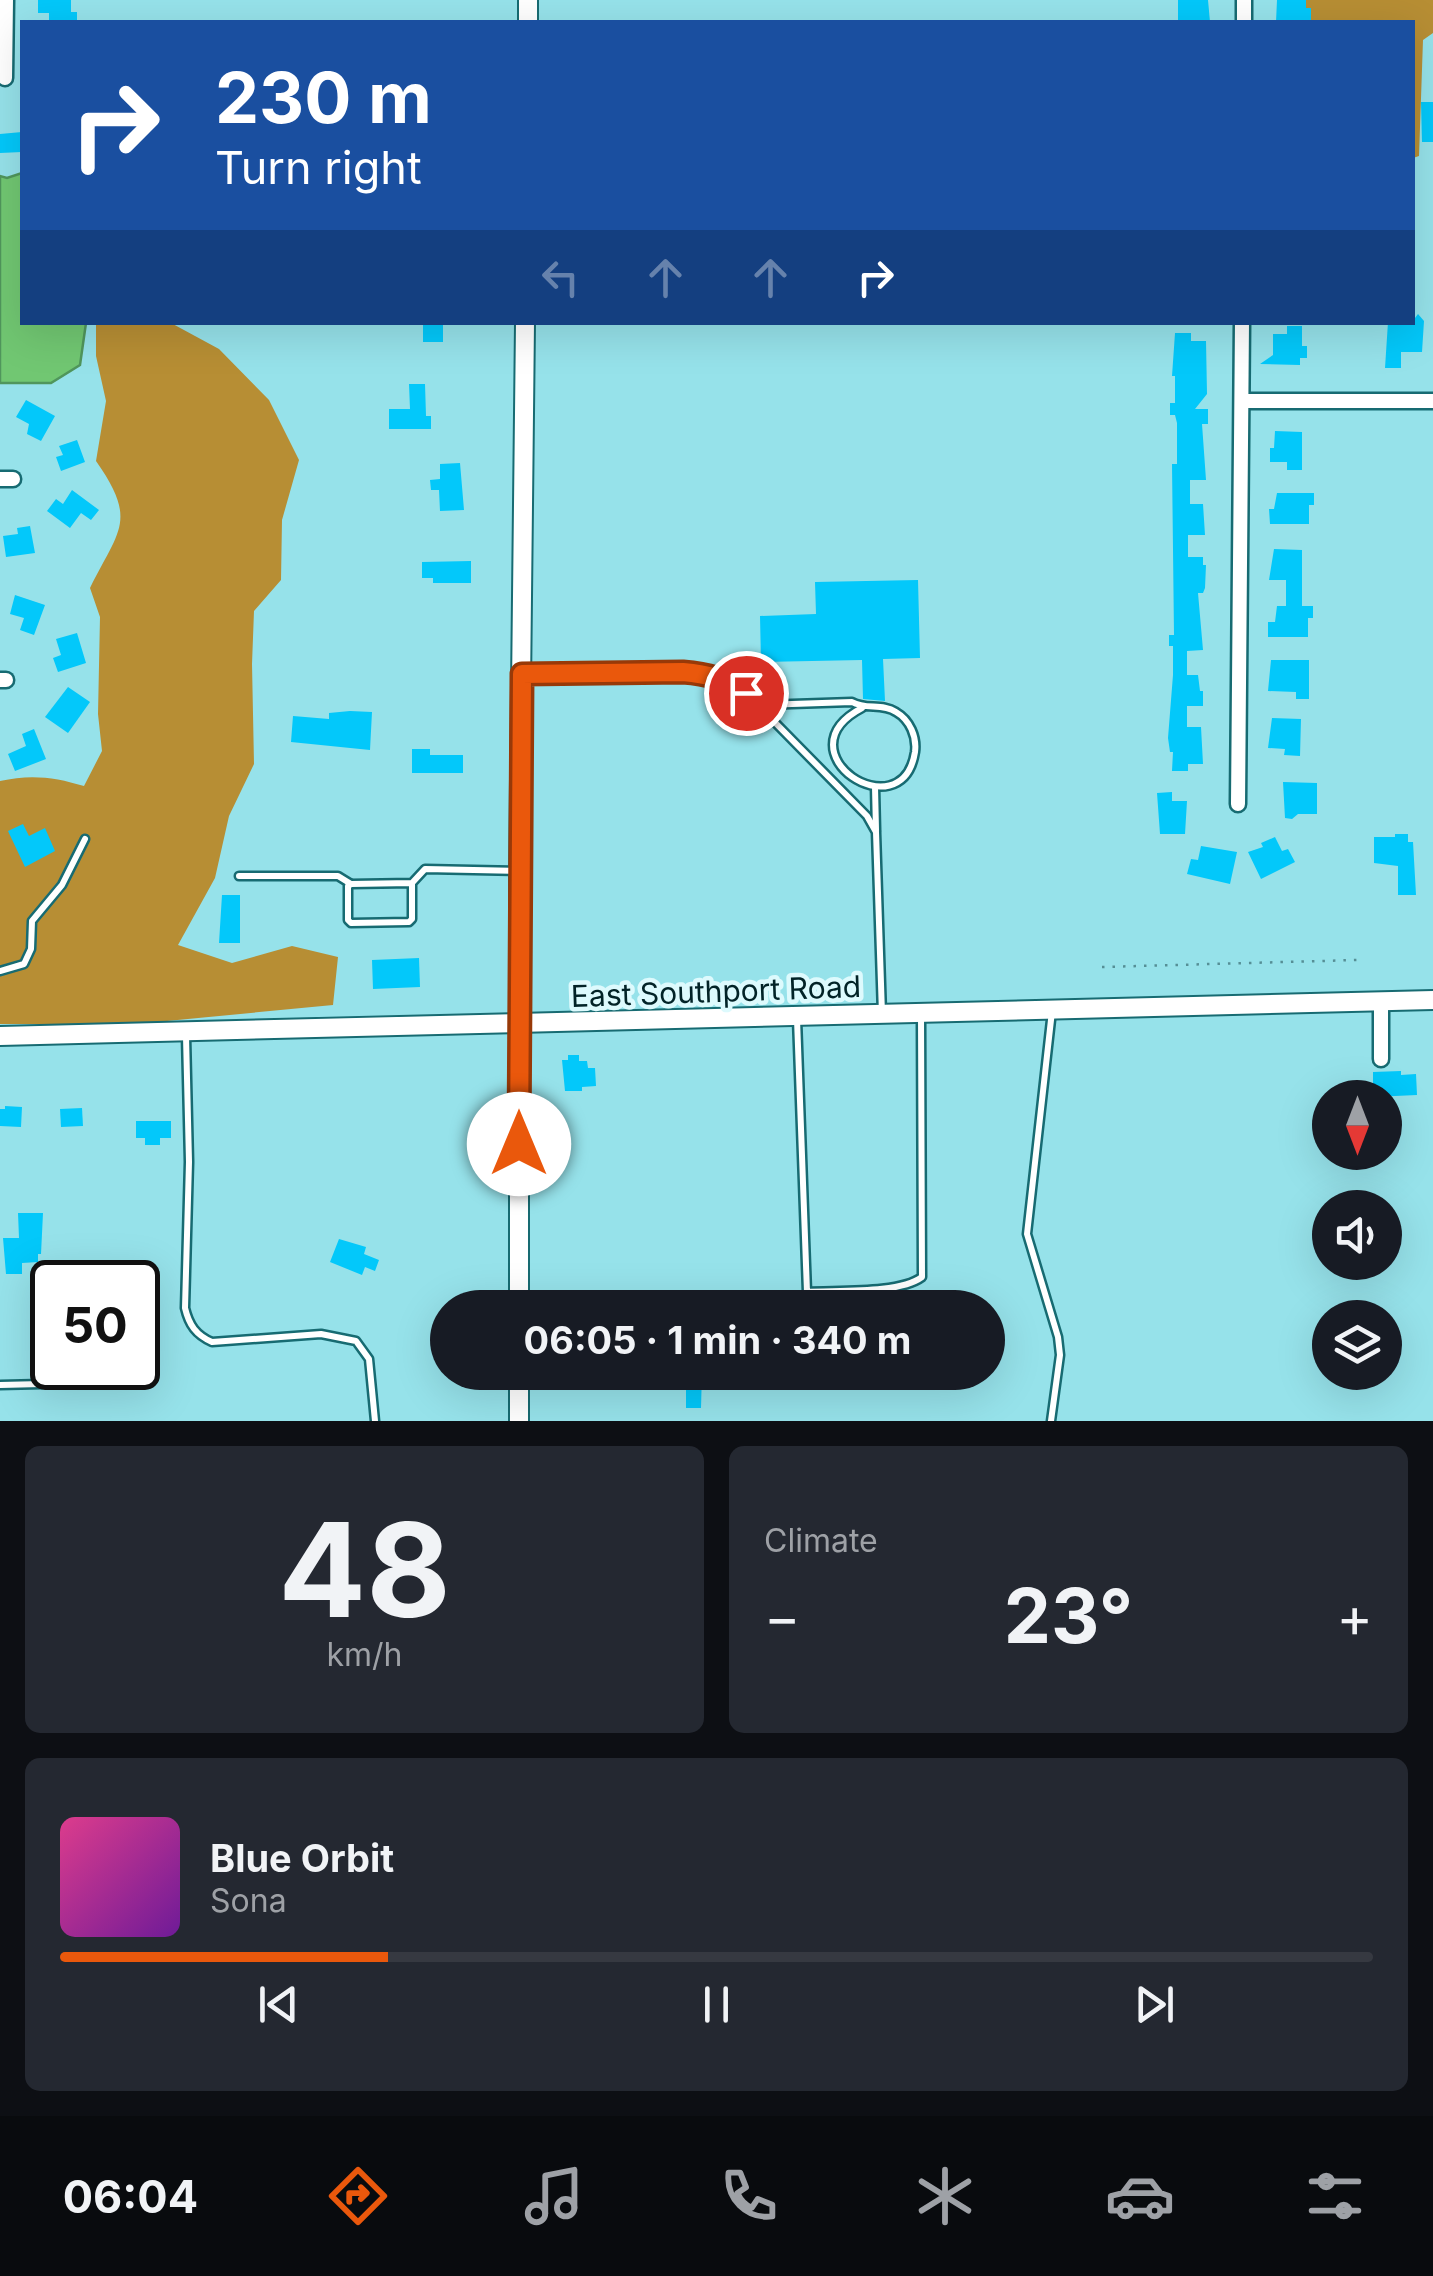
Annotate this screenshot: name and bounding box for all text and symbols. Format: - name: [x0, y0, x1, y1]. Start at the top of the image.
- text: 230 m: [215, 55, 432, 140]
- icon: right: [50, 60, 180, 190]
- text: Turn right: [215, 140, 422, 195]
- icon: left: [533, 250, 588, 305]
- icon: ahead: [638, 250, 693, 305]
- icon: ahead: [743, 250, 798, 305]
- icon: right: [848, 250, 903, 305]
- pin: [704, 651, 789, 736]
- icon: arrive: [719, 666, 774, 721]
- street label: East Southport Road: [570, 968, 862, 1014]
- north arrow: [1312, 1080, 1402, 1170]
- map controls: [1312, 1080, 1402, 1390]
- position arrow: [467, 1092, 571, 1196]
- button: sound: [1312, 1190, 1402, 1280]
- speed limit sign: 50: [30, 1260, 160, 1390]
- button: layers: [1312, 1300, 1402, 1390]
- text: 06:05 · 1 min · 340 m: [524, 1317, 911, 1363]
- text: 48: [278, 1491, 451, 1648]
- text: Climate: [764, 1521, 878, 1560]
- text: 23°: [1004, 1570, 1133, 1661]
- text: −: [764, 1584, 800, 1650]
- text: +: [1337, 1584, 1373, 1650]
- text: km/h: [326, 1635, 403, 1674]
- text: Blue Orbit: [210, 1835, 394, 1881]
- text: Sona: [210, 1881, 287, 1920]
- icon: previous: [251, 1977, 306, 2032]
- icon: pause: [689, 1977, 744, 2032]
- icon: next: [1127, 1977, 1182, 2032]
- icon: directions: [323, 2161, 393, 2231]
- icon: music: [519, 2161, 589, 2231]
- icon: phone: [714, 2161, 784, 2231]
- icon: climate: [910, 2161, 980, 2231]
- icon: car: [1105, 2161, 1175, 2231]
- icon: filters: [1300, 2161, 1370, 2231]
- text: 06:04: [63, 2169, 198, 2224]

